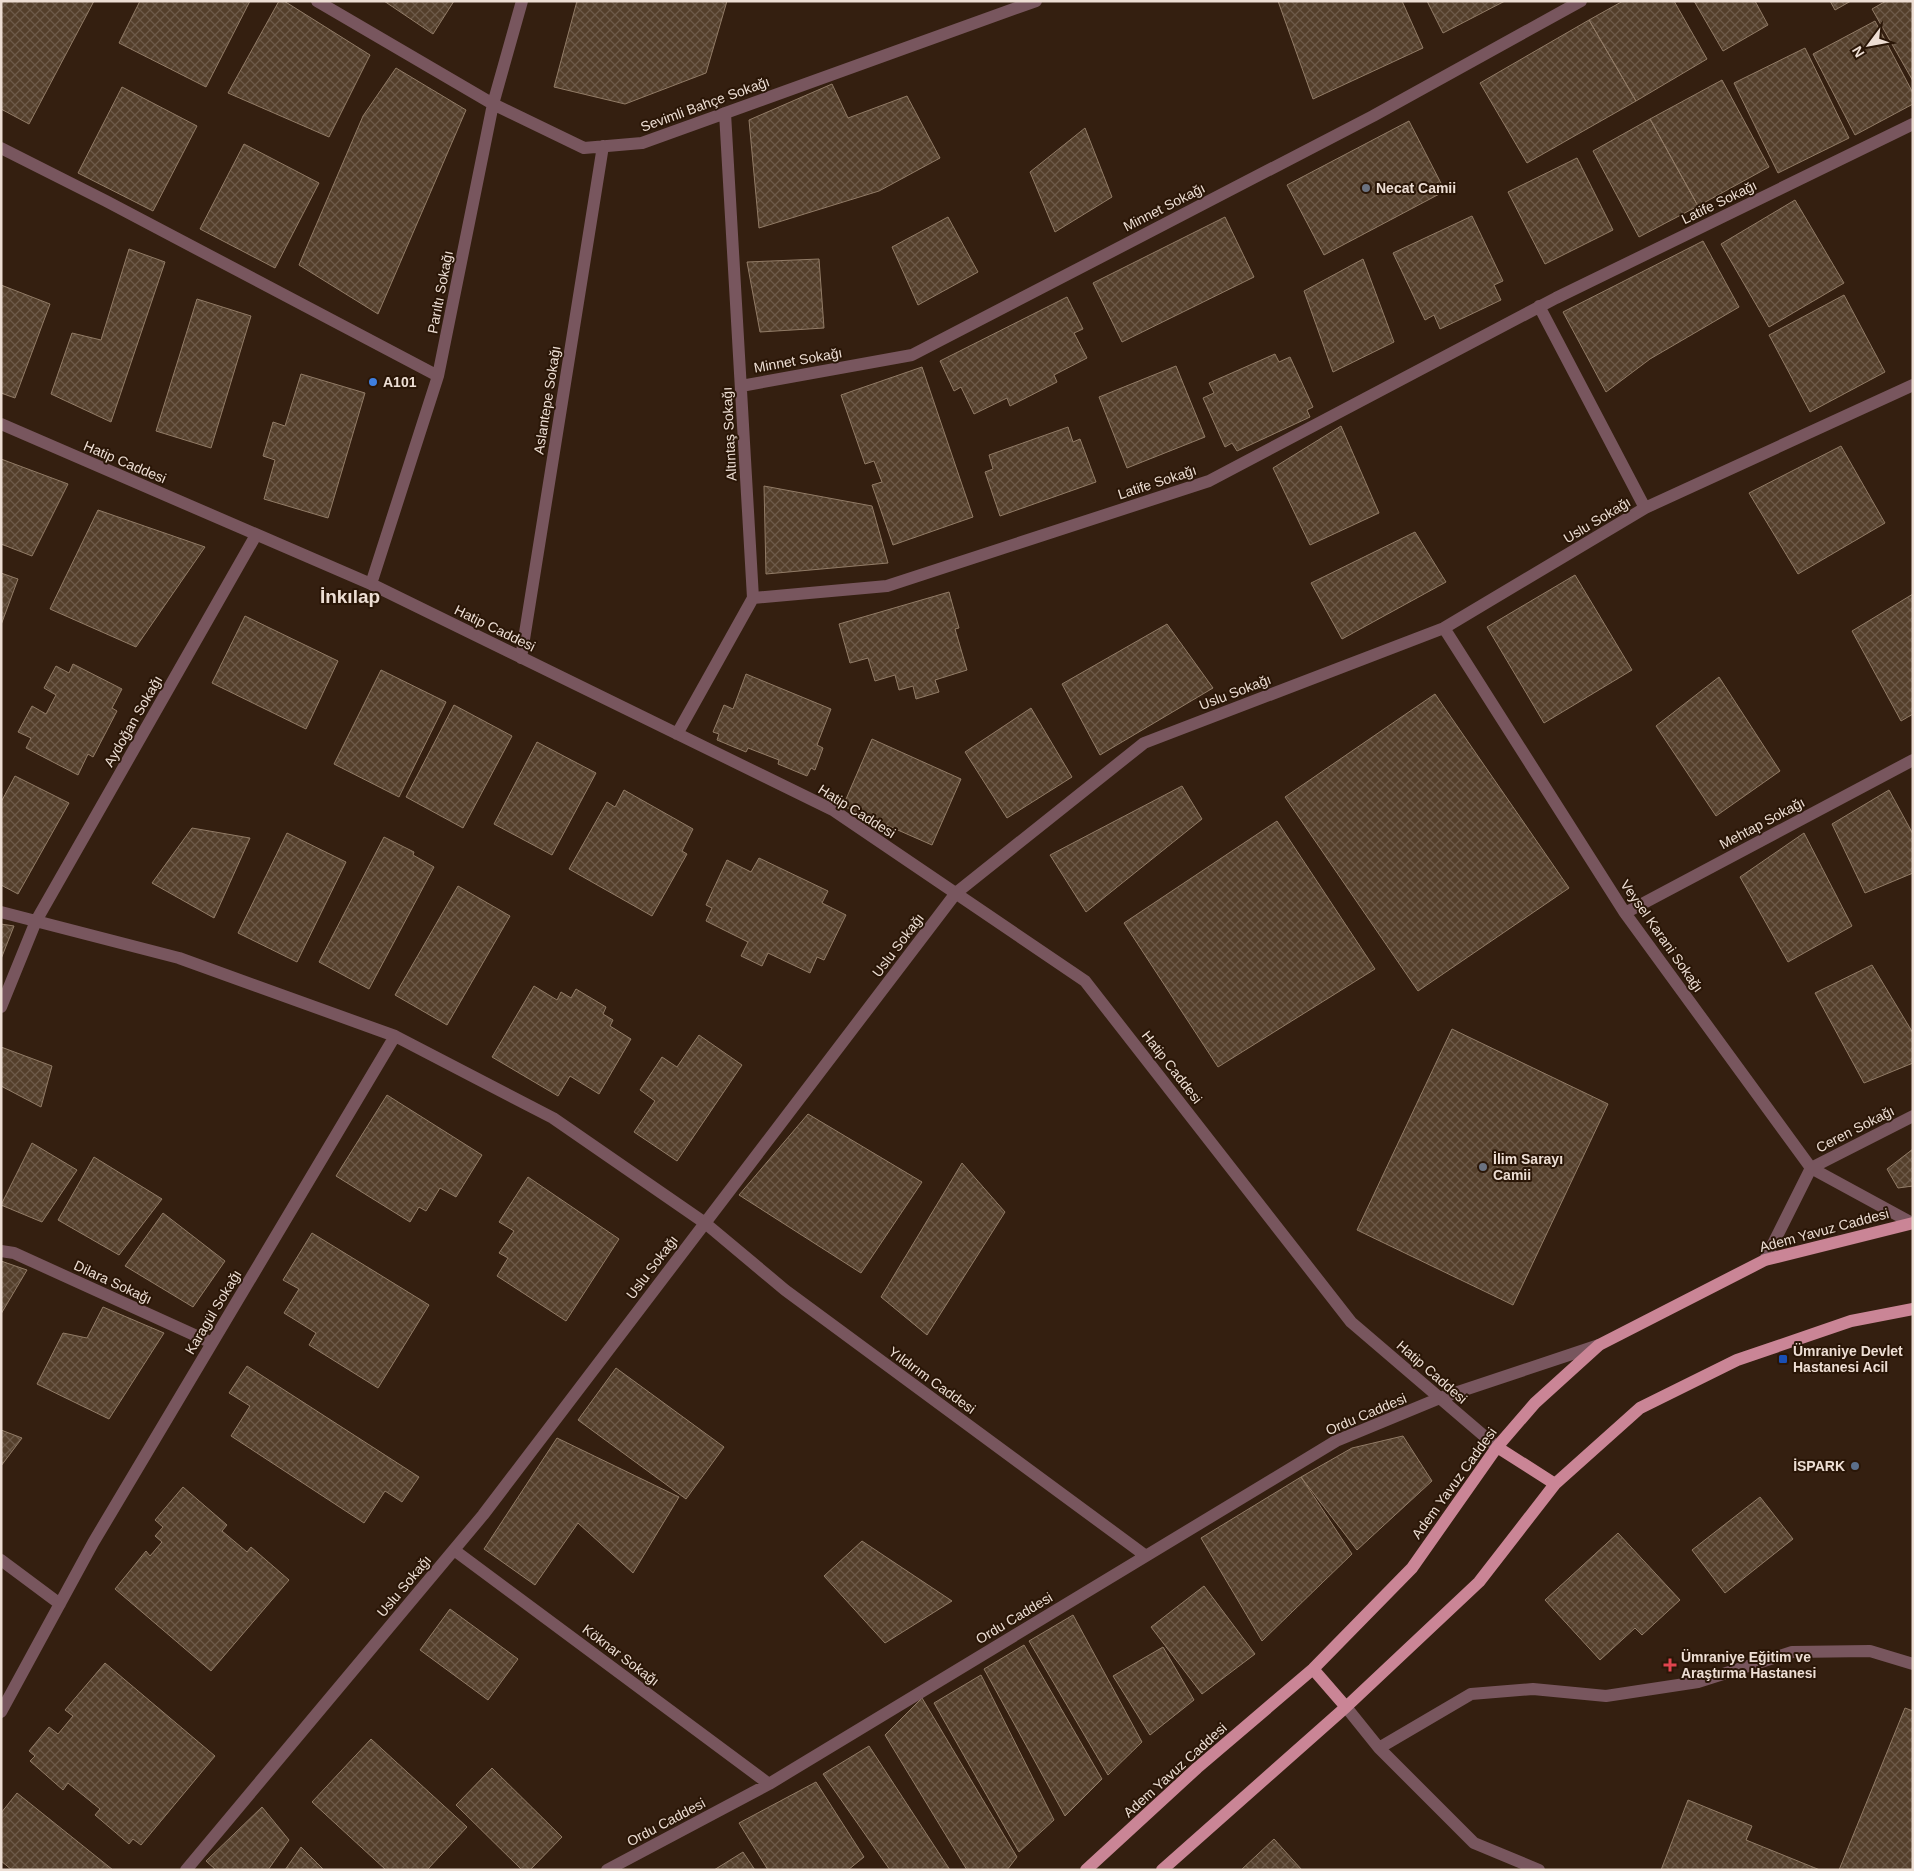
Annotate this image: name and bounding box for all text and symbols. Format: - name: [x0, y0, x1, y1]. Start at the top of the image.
- north arrow: [1844, 20, 1894, 70]
- text: N: [1849, 43, 1867, 60]
- street label: Sevimli Bahçe Sokağı: [638, 73, 772, 135]
- street label: Latife Sokağı: [1679, 177, 1759, 227]
- street label: Minnet Sokağı: [1120, 180, 1208, 234]
- place label: Necat Camii: [1376, 180, 1456, 196]
- marker: Necat Camii: [1360, 182, 1372, 194]
- street label: Parıltı Sokağı: [424, 249, 456, 335]
- street label: Minnet Sokağı: [753, 344, 843, 376]
- street label: Aslantepe Sokağı: [531, 345, 563, 455]
- place label: A101: [383, 374, 417, 390]
- marker: A101: [367, 376, 379, 388]
- street label: Altıntaş Sokağı: [719, 387, 739, 481]
- street label: Hatip Caddesi: [81, 437, 169, 487]
- street label: Latife Sokağı: [1116, 462, 1198, 502]
- street label: Uslu Sokağı: [1561, 494, 1633, 546]
- district label: İnkılap: [320, 586, 380, 607]
- street label: Hatip Caddesi: [452, 602, 538, 654]
- street label: Uslu Sokağı: [1197, 671, 1273, 713]
- street label: Aydoğan Sokağı: [100, 673, 166, 769]
- street label: Hatip Caddesi: [815, 781, 899, 841]
- street label: Mehtap Sokağı: [1717, 794, 1807, 852]
- street label: Veysel Karani Sokağı: [1617, 877, 1707, 995]
- street label: Uslu Sokağı: [869, 910, 927, 980]
- street label: Hatip Caddesi: [1139, 1027, 1205, 1107]
- street label: Ceren Sokağı: [1813, 1102, 1897, 1156]
- place label: İlim Sarayı Camii: [1493, 1151, 1563, 1183]
- marker: İlim Sarayı Camii: [1477, 1161, 1489, 1173]
- street label: Adem Yavuz Caddesi: [1758, 1205, 1890, 1255]
- street label: Uslu Sokağı: [623, 1232, 681, 1302]
- street label: Dilara Sokağı: [72, 1257, 154, 1307]
- street label: Karagül Sokağı: [181, 1267, 245, 1357]
- street label: Hatip Caddesi: [1394, 1337, 1470, 1407]
- street label: Yıldırım Caddesi: [885, 1343, 979, 1417]
- place label: Ümraniye Devlet Hastanesi Acil: [1793, 1343, 1903, 1375]
- marker: Ümraniye Devlet Hastanesi Acil: [1777, 1353, 1789, 1365]
- street label: Ordu Caddesi: [1323, 1390, 1409, 1438]
- street label: Adem Yavuz Caddesi: [1408, 1424, 1500, 1542]
- place label: İSPARK: [1793, 1458, 1845, 1474]
- marker: İSPARK: [1849, 1460, 1861, 1472]
- street label: Uslu Sokağı: [374, 1552, 434, 1620]
- street label: Ordu Caddesi: [973, 1589, 1055, 1647]
- street label: Köknar Sokağı: [580, 1621, 662, 1689]
- place label: Ümraniye Eğitim ve Araştırma Hastanesi: [1681, 1649, 1816, 1681]
- marker: Ümraniye Eğitim ve Araştırma Hastanesi: [1663, 1658, 1677, 1672]
- street label: Adem Yavuz Caddesi: [1120, 1719, 1230, 1821]
- street label: Ordu Caddesi: [624, 1795, 708, 1849]

